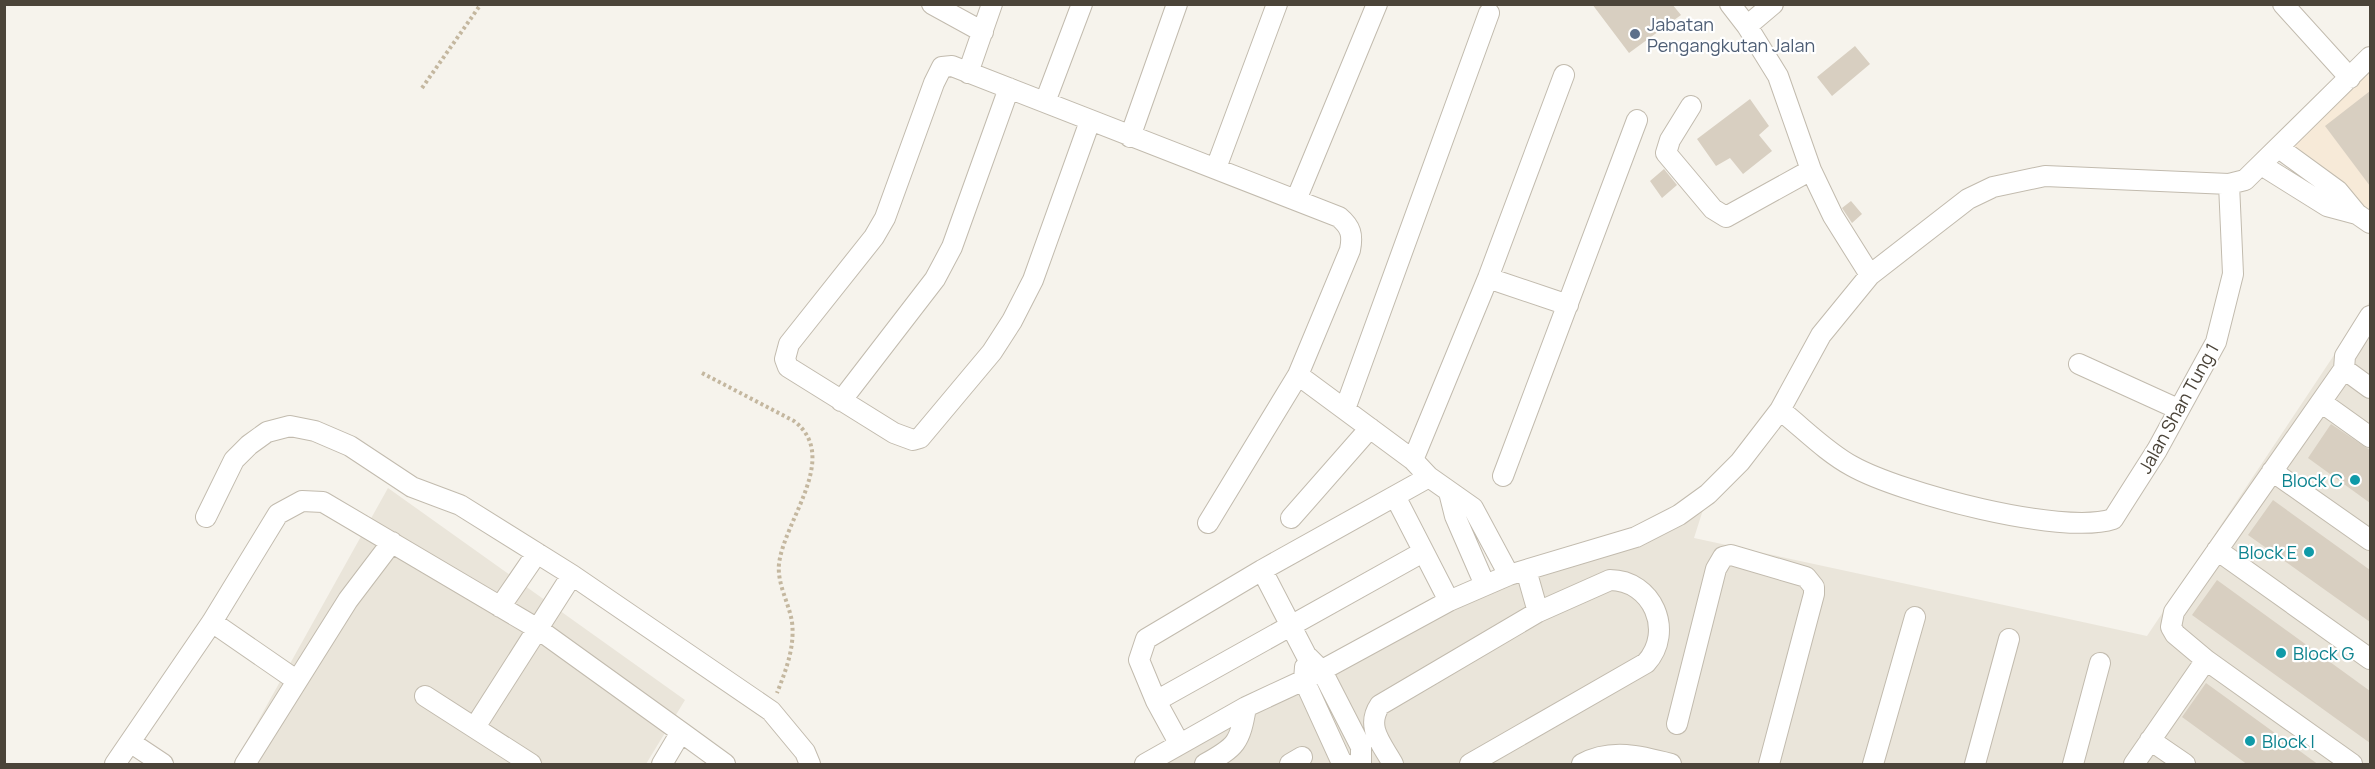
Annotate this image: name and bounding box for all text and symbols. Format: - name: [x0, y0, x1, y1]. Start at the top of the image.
- place label: Jabatan Pengangkutan Jalan: [1647, 12, 1815, 57]
- marker: Jabatan Pengangkutan Jalan: [1628, 27, 1642, 41]
- street label: Jalan Shan Tung 1: [2132, 339, 2224, 477]
- place label: Block C: [2282, 468, 2343, 492]
- marker: Block C: [2348, 473, 2362, 487]
- place label: Block E: [2238, 540, 2297, 564]
- marker: Block E: [2302, 545, 2316, 559]
- place label: Block G: [2293, 641, 2354, 665]
- marker: Block G: [2274, 646, 2288, 660]
- place label: Block I: [2262, 729, 2315, 753]
- marker: Block I: [2243, 734, 2257, 748]

